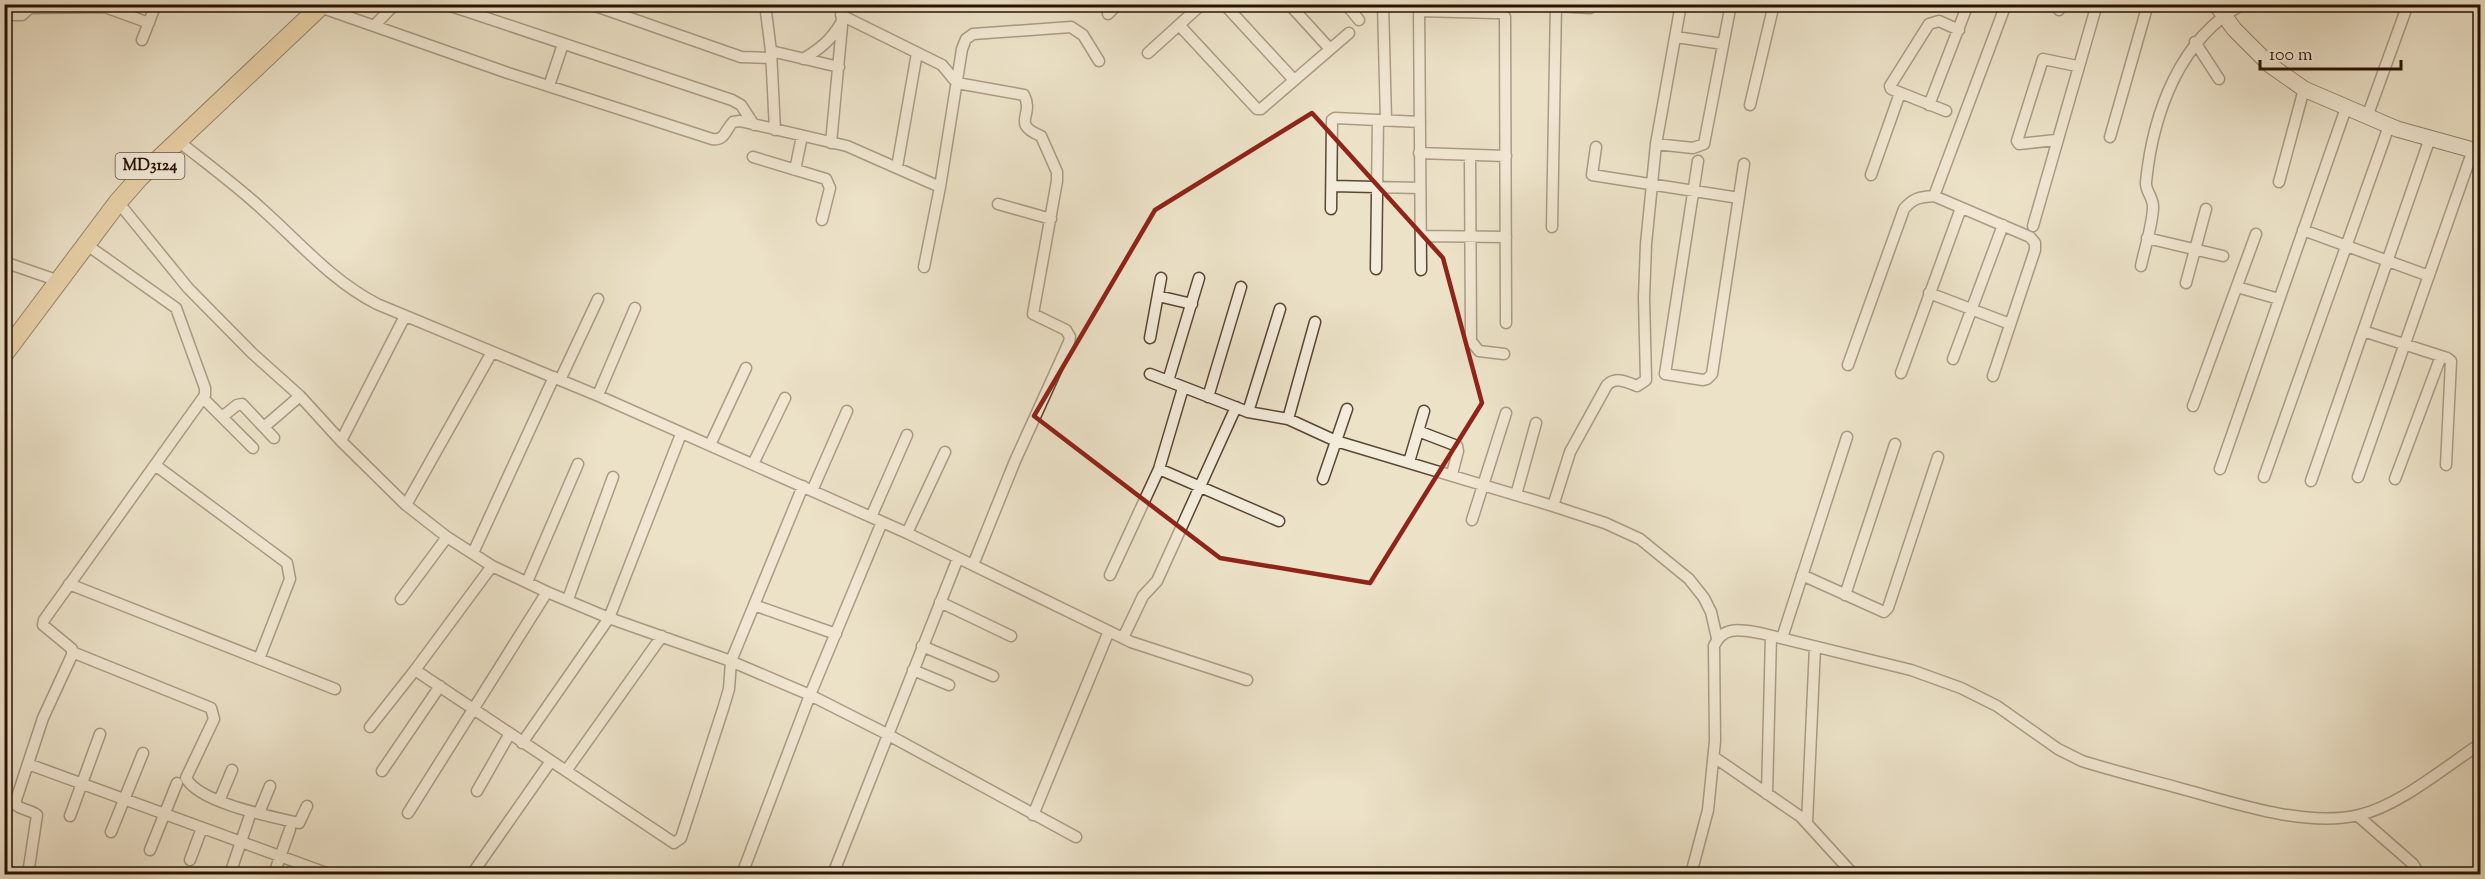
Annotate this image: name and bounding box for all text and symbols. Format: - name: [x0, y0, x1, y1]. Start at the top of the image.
- scale bar: [2260, 33, 2401, 71]
- text: 100 m: [2269, 43, 2313, 69]
- road number: MD3124: [116, 153, 184, 179]

